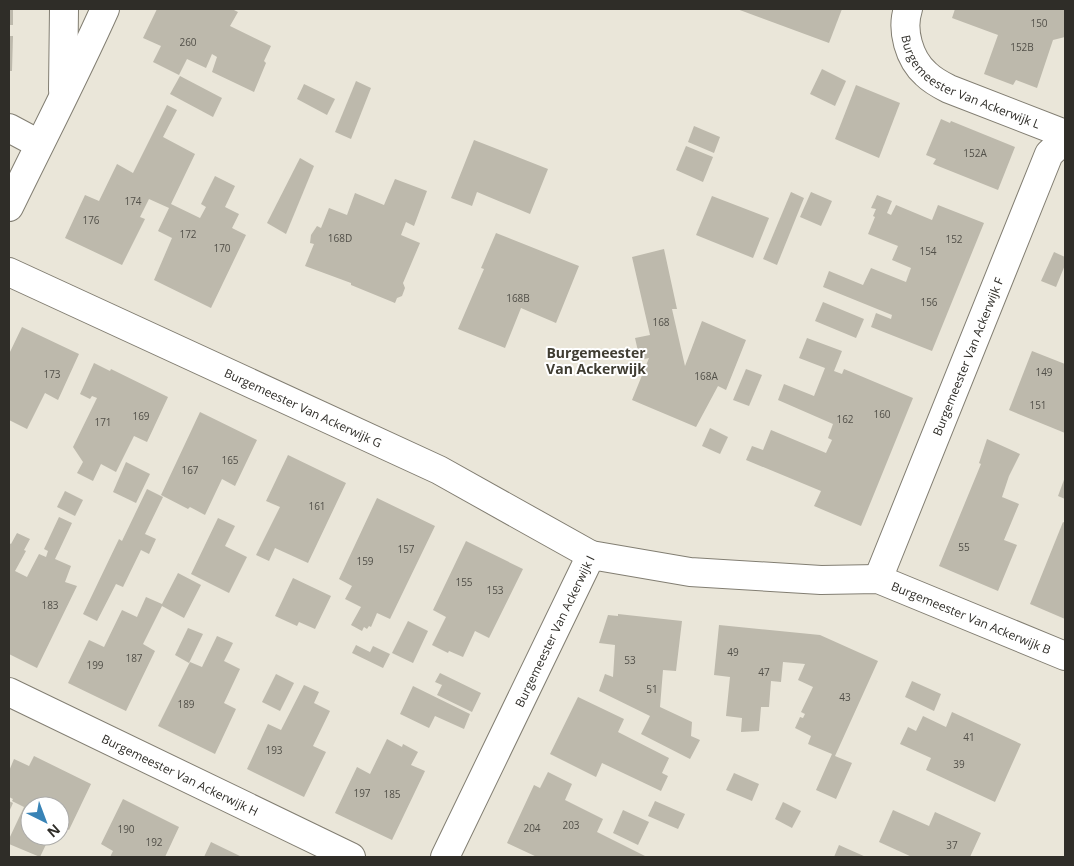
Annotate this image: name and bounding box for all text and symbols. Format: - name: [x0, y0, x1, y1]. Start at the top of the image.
- house number: 150: [1030, 16, 1048, 30]
- street label: Burgemeester Van Ackerwijk L: [898, 33, 1043, 132]
- house number: 260: [179, 35, 197, 49]
- house number: 152B: [1010, 40, 1034, 54]
- house number: 152A: [963, 146, 987, 160]
- house number: 174: [124, 194, 142, 208]
- house number: 176: [82, 213, 100, 227]
- house number: 172: [179, 227, 197, 241]
- house number: 168D: [328, 231, 352, 245]
- house number: 152: [945, 232, 963, 246]
- house number: 170: [213, 241, 231, 255]
- house number: 154: [919, 244, 937, 258]
- street label: Burgemeester Van Ackerwijk F: [928, 275, 1007, 438]
- house number: 168B: [506, 291, 530, 305]
- house number: 156: [920, 295, 938, 309]
- house number: 168: [652, 315, 670, 329]
- district label: Burgemeester Van Ackerwijk: [546, 343, 646, 378]
- street label: Burgemeester Van Ackerwijk G: [222, 364, 385, 451]
- house number: 149: [1035, 365, 1053, 379]
- house number: 173: [43, 367, 61, 381]
- house number: 168A: [694, 369, 718, 383]
- house number: 151: [1029, 398, 1047, 412]
- house number: 160: [873, 407, 891, 421]
- house number: 169: [132, 409, 150, 423]
- house number: 162: [836, 412, 854, 426]
- house number: 171: [94, 415, 112, 429]
- house number: 165: [221, 453, 239, 467]
- house number: 167: [181, 463, 199, 477]
- house number: 161: [308, 499, 326, 513]
- house number: 55: [958, 540, 970, 554]
- house number: 157: [397, 542, 415, 556]
- street label: Burgemeester Van Ackerwijk I: [510, 552, 598, 710]
- house number: 159: [356, 554, 374, 568]
- house number: 155: [455, 575, 473, 589]
- street label: Burgemeester Van Ackerwijk B: [889, 577, 1054, 658]
- house number: 153: [486, 583, 504, 597]
- house number: 183: [41, 598, 59, 612]
- house number: 49: [727, 645, 739, 659]
- house number: 187: [125, 651, 143, 665]
- house number: 53: [624, 653, 636, 667]
- house number: 199: [86, 658, 104, 672]
- house number: 47: [758, 665, 770, 679]
- house number: 51: [646, 682, 658, 696]
- house number: 43: [839, 690, 851, 704]
- house number: 189: [177, 697, 195, 711]
- street label: Burgemeester Van Ackerwijk H: [99, 730, 261, 820]
- house number: 41: [963, 730, 975, 744]
- house number: 193: [265, 743, 283, 757]
- house number: 39: [953, 757, 965, 771]
- house number: 197: [353, 786, 371, 800]
- house number: 185: [383, 787, 401, 801]
- north arrow: [20, 796, 70, 846]
- house number: 203: [562, 818, 580, 832]
- text: N: [43, 820, 65, 842]
- house number: 204: [523, 821, 541, 835]
- house number: 190: [117, 822, 135, 836]
- house number: 192: [145, 835, 163, 849]
- house number: 37: [946, 838, 958, 852]

